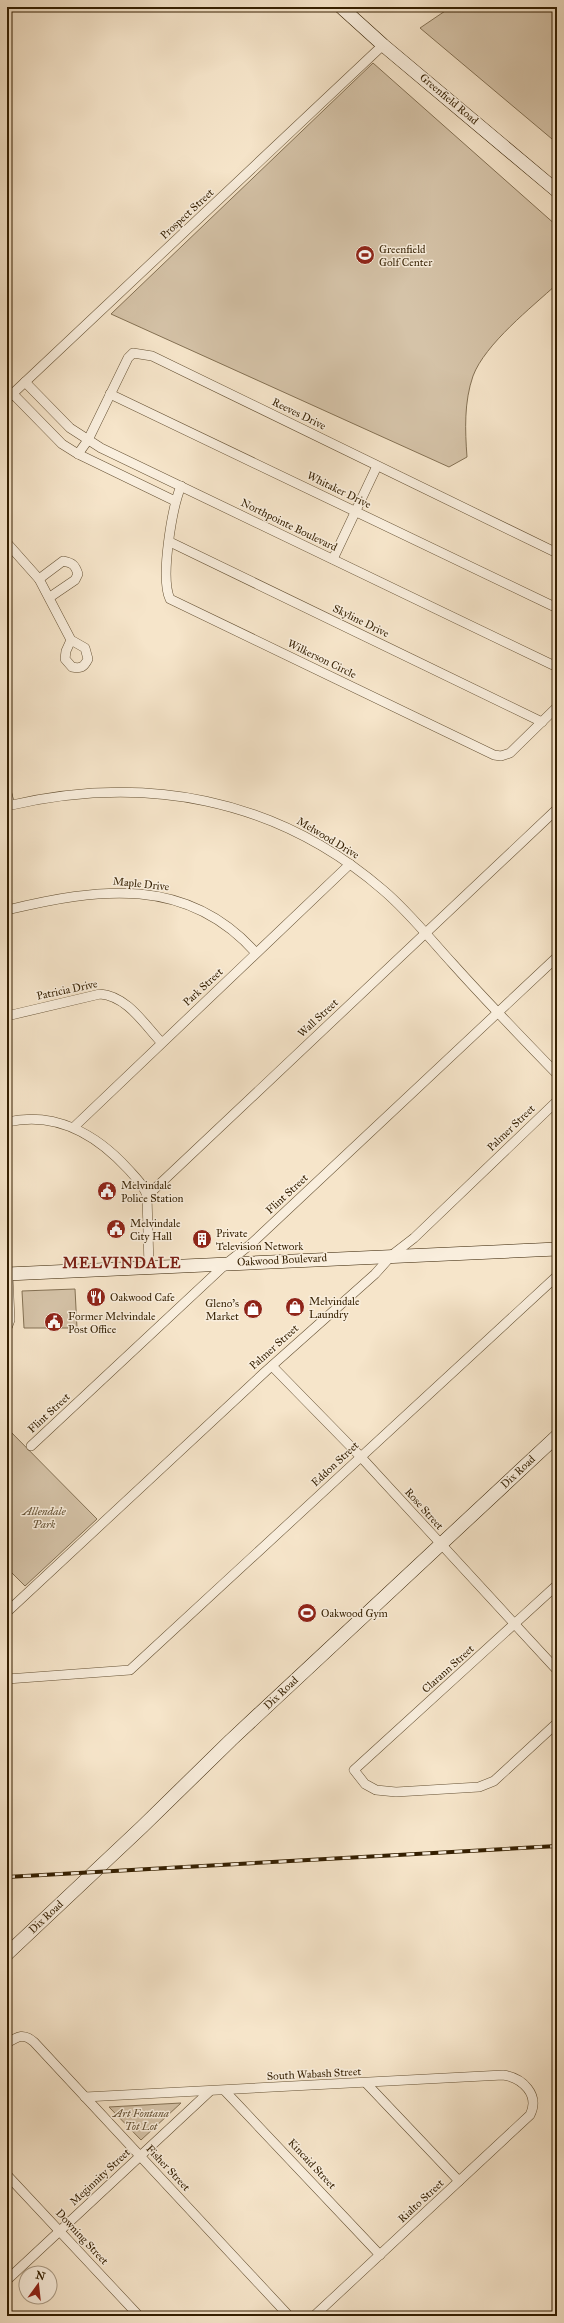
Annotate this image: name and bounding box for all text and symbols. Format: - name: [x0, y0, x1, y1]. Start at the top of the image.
- street label: Greenfield Road: [417, 71, 481, 128]
- street label: Prospect Street: [158, 186, 216, 242]
- place label: Greenfield Golf Center: [379, 243, 433, 269]
- sports icon: Greenfield Golf Center: [354, 244, 376, 266]
- street label: Reeves Drive: [270, 395, 328, 433]
- street label: Whitaker Drive: [305, 469, 374, 511]
- street label: Northpointe Boulevard: [239, 496, 340, 554]
- street label: Skyline Drive: [331, 602, 392, 640]
- street label: Wilkerson Circle: [285, 637, 359, 681]
- street label: Melwood Drive: [294, 814, 362, 862]
- street label: Maple Drive: [112, 875, 170, 893]
- street label: Park Street: [180, 965, 226, 1009]
- street label: Patricia Drive: [35, 977, 99, 1003]
- street label: Wall Street: [295, 996, 341, 1040]
- street label: Palmer Street: [484, 1102, 538, 1154]
- street label: Flint Street: [263, 1171, 311, 1217]
- place label: Melvindale Police Station: [121, 1179, 184, 1205]
- public building icon: Melvindale Police Station: [96, 1180, 118, 1202]
- place label: Melvindale City Hall: [130, 1217, 181, 1243]
- public building icon: Melvindale City Hall: [105, 1218, 127, 1240]
- place label: Private Television Network: [216, 1227, 304, 1253]
- building icon: Private Television Network: [191, 1228, 213, 1250]
- street label: Oakwood Boulevard: [237, 1251, 328, 1269]
- district label: MELVINDALE: [63, 1254, 182, 1272]
- restaurant icon: Oakwood Cafe: [85, 1286, 107, 1308]
- place label: Oakwood Cafe: [110, 1291, 175, 1304]
- place label: Melvindale Laundry: [309, 1295, 360, 1321]
- shop icon: Melvindale Laundry: [284, 1296, 306, 1318]
- place label: Gleno's Market: [205, 1297, 239, 1323]
- shop icon: Gleno's Market: [242, 1298, 264, 1320]
- place label: Former Melvindale Post Office: [68, 1310, 156, 1336]
- public building icon: Former Melvindale Post Office: [43, 1311, 65, 1333]
- street label: Palmer Street: [247, 1322, 301, 1372]
- street label: Flint Street: [25, 1390, 73, 1436]
- street label: Eddon Street: [309, 1439, 362, 1489]
- street label: Dix Road: [498, 1452, 538, 1491]
- street label: Rose Street: [402, 1485, 446, 1533]
- park label: Allendale Park: [21, 1505, 66, 1531]
- sports icon: Oakwood Gym: [296, 1602, 318, 1624]
- place label: Oakwood Gym: [321, 1607, 389, 1620]
- street label: Clarann Street: [419, 1642, 477, 1696]
- street label: Dix Road: [261, 1673, 301, 1712]
- street label: Dix Road: [26, 1897, 66, 1936]
- street label: South Wabash Street: [266, 2065, 362, 2083]
- park label: Art Fontana Tot Lot: [112, 2107, 169, 2133]
- street label: Kincaid Street: [285, 2136, 339, 2192]
- street label: Fisher Street: [143, 2142, 193, 2194]
- street label: Meginnity Street: [67, 2146, 133, 2208]
- street label: Rialto Street: [396, 2177, 447, 2225]
- street label: Downing Street: [53, 2207, 111, 2268]
- north arrow: [18, 2265, 58, 2305]
- text: N: [34, 2268, 47, 2283]

